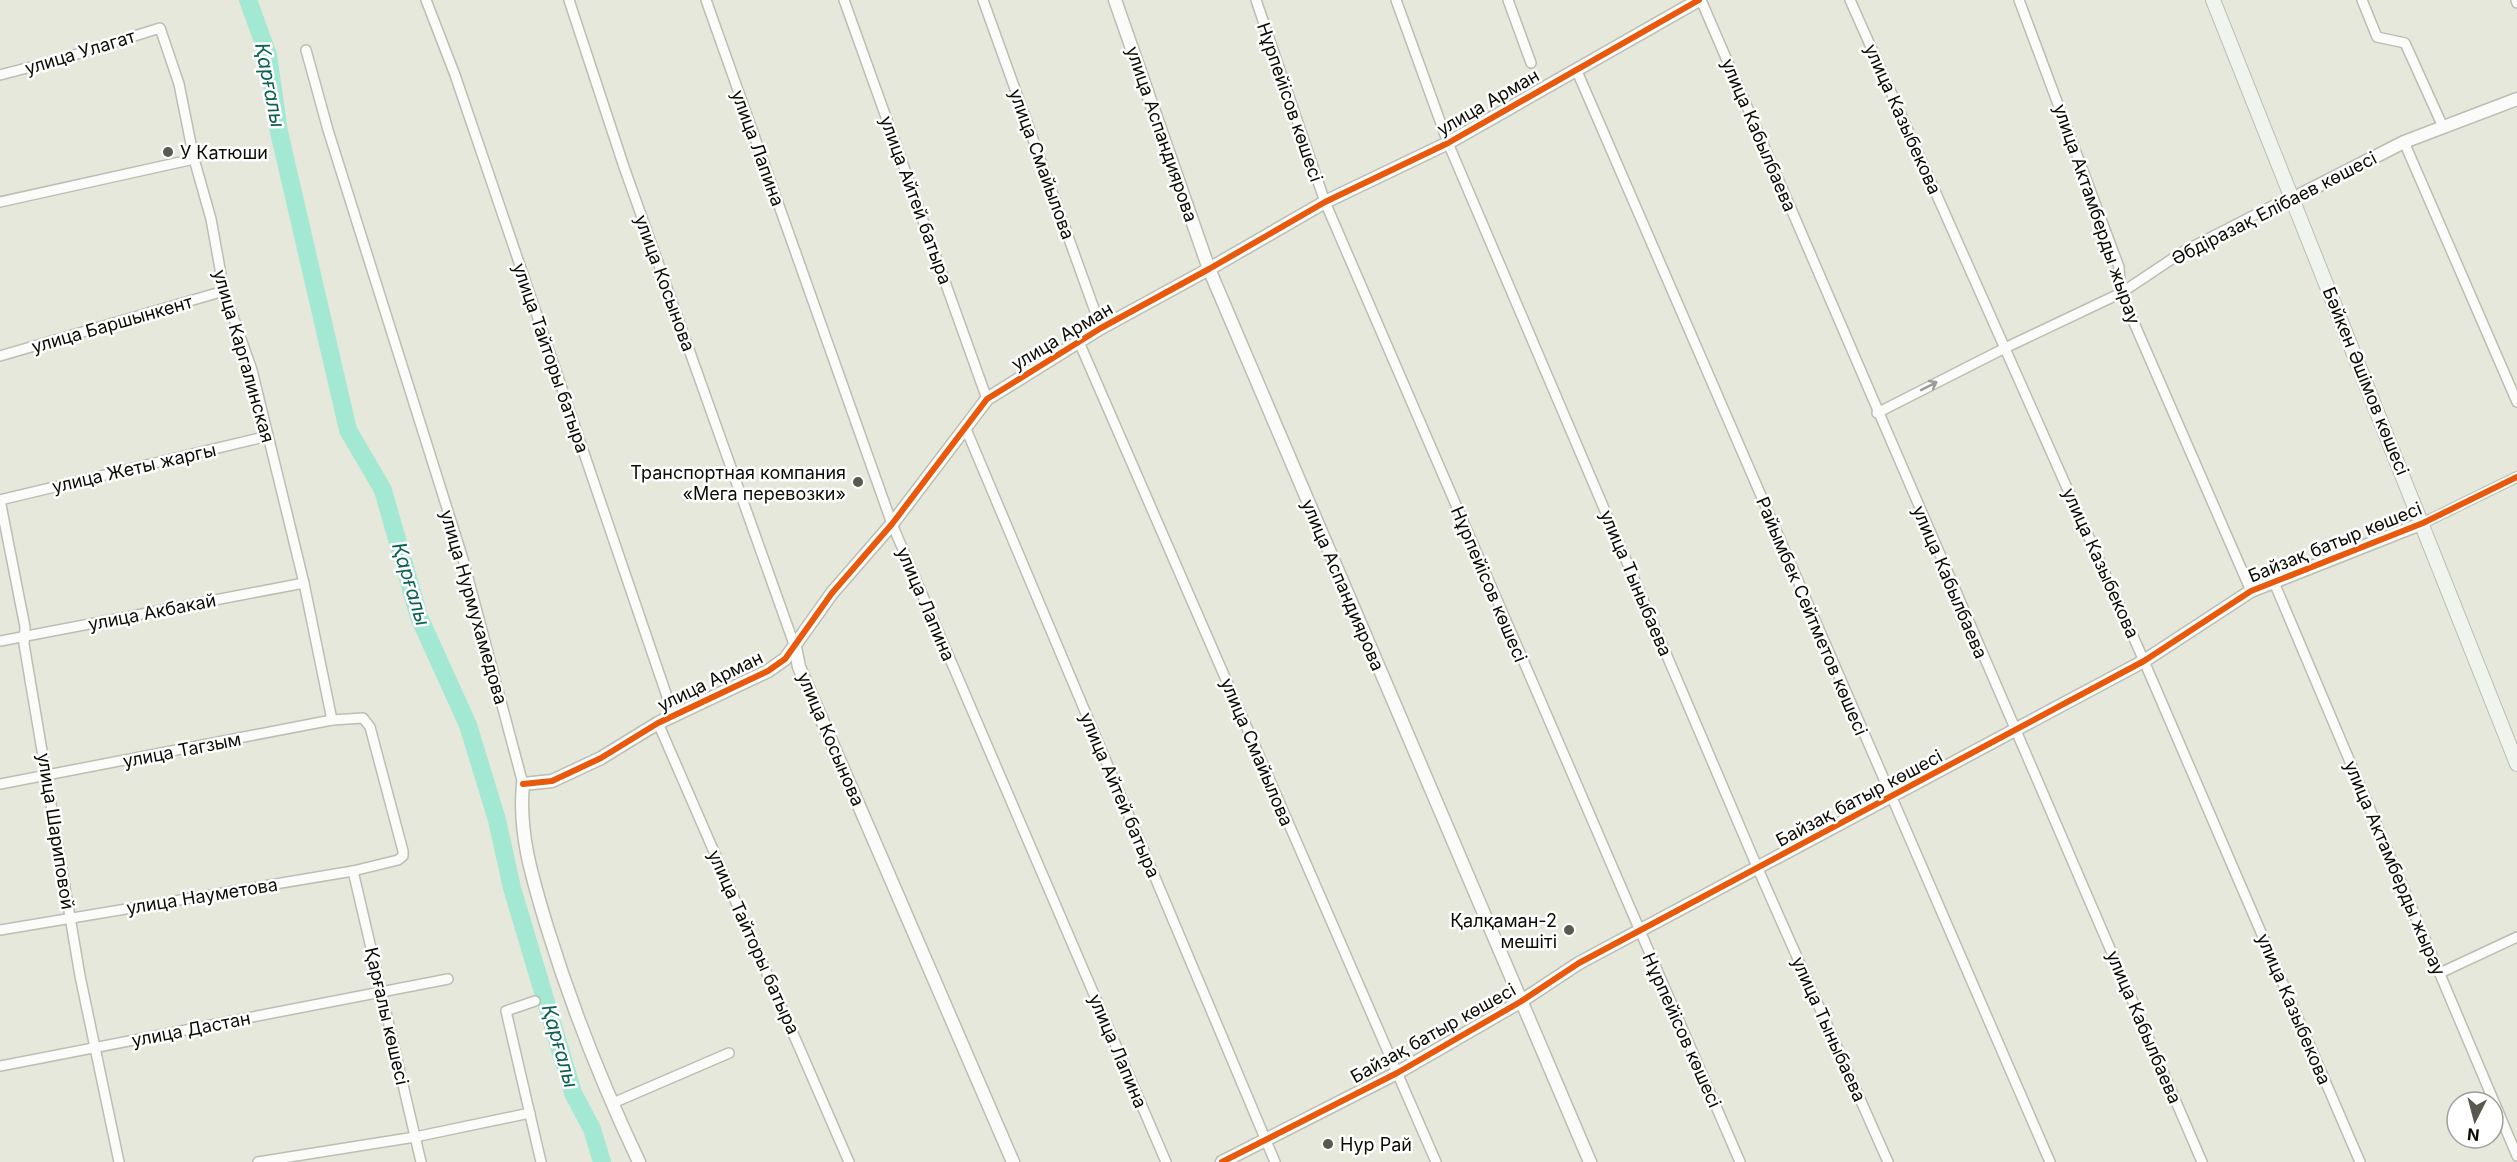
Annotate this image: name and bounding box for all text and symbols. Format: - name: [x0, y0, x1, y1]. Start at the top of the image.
- street label: Нұрпейісов көшесі: [1253, 20, 1327, 184]
- street label: улица Улагат: [22, 25, 138, 79]
- water label: Қарғалы: [250, 41, 290, 130]
- street label: улица Казыбекова: [1860, 41, 1946, 197]
- street label: улица Аспандиярова: [1122, 43, 1202, 225]
- street label: улица Кабылбаева: [1717, 55, 1801, 215]
- street label: улица Арман: [1433, 64, 1543, 140]
- street label: улица Смайылова: [1005, 86, 1079, 242]
- street label: улица Лапина: [727, 87, 789, 209]
- street label: улица Актамберды жырау: [2049, 101, 2145, 327]
- street label: улица Айтей батыра: [876, 113, 956, 287]
- place label: У Катюши: [180, 142, 268, 163]
- marker: У Катюши: [161, 145, 175, 159]
- street label: Әбдіразақ Елібаев көшесі: [2168, 147, 2380, 269]
- street label: улица Косынова: [631, 212, 699, 354]
- street label: улица Тайторы батыра: [509, 260, 593, 456]
- street label: улица Каргалинская: [209, 267, 279, 445]
- street label: Бәйкен Әшімов көшесі: [2319, 284, 2413, 478]
- street label: улица Баршынкент: [29, 291, 196, 357]
- street label: улица Арман: [1008, 298, 1116, 374]
- one-way arrow: [1920, 380, 1938, 391]
- street label: улица Жеты жаргы: [50, 439, 218, 497]
- place label: Транспортная компания «Мега перевозки»: [630, 462, 846, 504]
- marker: Транспортная компания «Мега перевозки»: [851, 475, 865, 489]
- street label: улица Казыбекова: [2058, 485, 2144, 641]
- street label: Райымбек Сейтметов көшесі: [1752, 494, 1872, 738]
- street label: улица Аспандиярова: [1297, 496, 1389, 674]
- street label: Байзақ батыр көшесі: [2245, 498, 2425, 586]
- street label: улица Кабылбаева: [1908, 502, 1992, 662]
- street label: Нұрпейісов көшесі: [1447, 503, 1531, 665]
- street label: улица Нурмухамедова: [436, 507, 512, 707]
- street label: улица Тыныбаева: [1596, 507, 1676, 659]
- water label: Қарғалы: [387, 540, 435, 629]
- street label: улица Лапина: [893, 544, 959, 664]
- street label: улица Акбакай: [86, 589, 218, 635]
- street label: улица Арман: [654, 647, 766, 715]
- street label: улица Косынова: [793, 669, 869, 809]
- street label: улица Смайылова: [1216, 675, 1298, 829]
- street label: улица Айтей батыра: [1076, 709, 1164, 881]
- street label: улица Тагзым: [121, 728, 243, 772]
- street label: Байзақ батыр көшесі: [1772, 745, 1946, 851]
- street label: улица Шариповой: [33, 751, 79, 911]
- street label: улица Актамберды жырау: [2340, 757, 2450, 979]
- street label: улица Тайторы батыра: [704, 847, 804, 1037]
- street label: улица Науметова: [125, 874, 279, 918]
- place label: Қалқаман-2 мешіті: [1450, 910, 1557, 952]
- marker: Қалқаман-2 мешіті: [1562, 923, 1576, 937]
- street label: улица Казыбекова: [2253, 930, 2335, 1088]
- street label: Қарғалы көшесі: [361, 945, 413, 1087]
- street label: улица Кабылбаева: [2102, 947, 2186, 1107]
- street label: Нұрпейісов көшесі: [1638, 949, 1726, 1111]
- street label: улица Тыныбаева: [1788, 953, 1870, 1105]
- street label: Байзақ батыр көшесі: [1347, 979, 1519, 1087]
- street label: улица Лапина: [1085, 991, 1151, 1111]
- water label: Қарғалы: [537, 1002, 583, 1091]
- street label: улица Дастан: [130, 1007, 252, 1051]
- north arrow: [2445, 1090, 2505, 1150]
- text: N: [2466, 1124, 2481, 1146]
- place label: Нур Рай: [1340, 1134, 1412, 1155]
- marker: Нур Рай: [1321, 1137, 1335, 1151]

